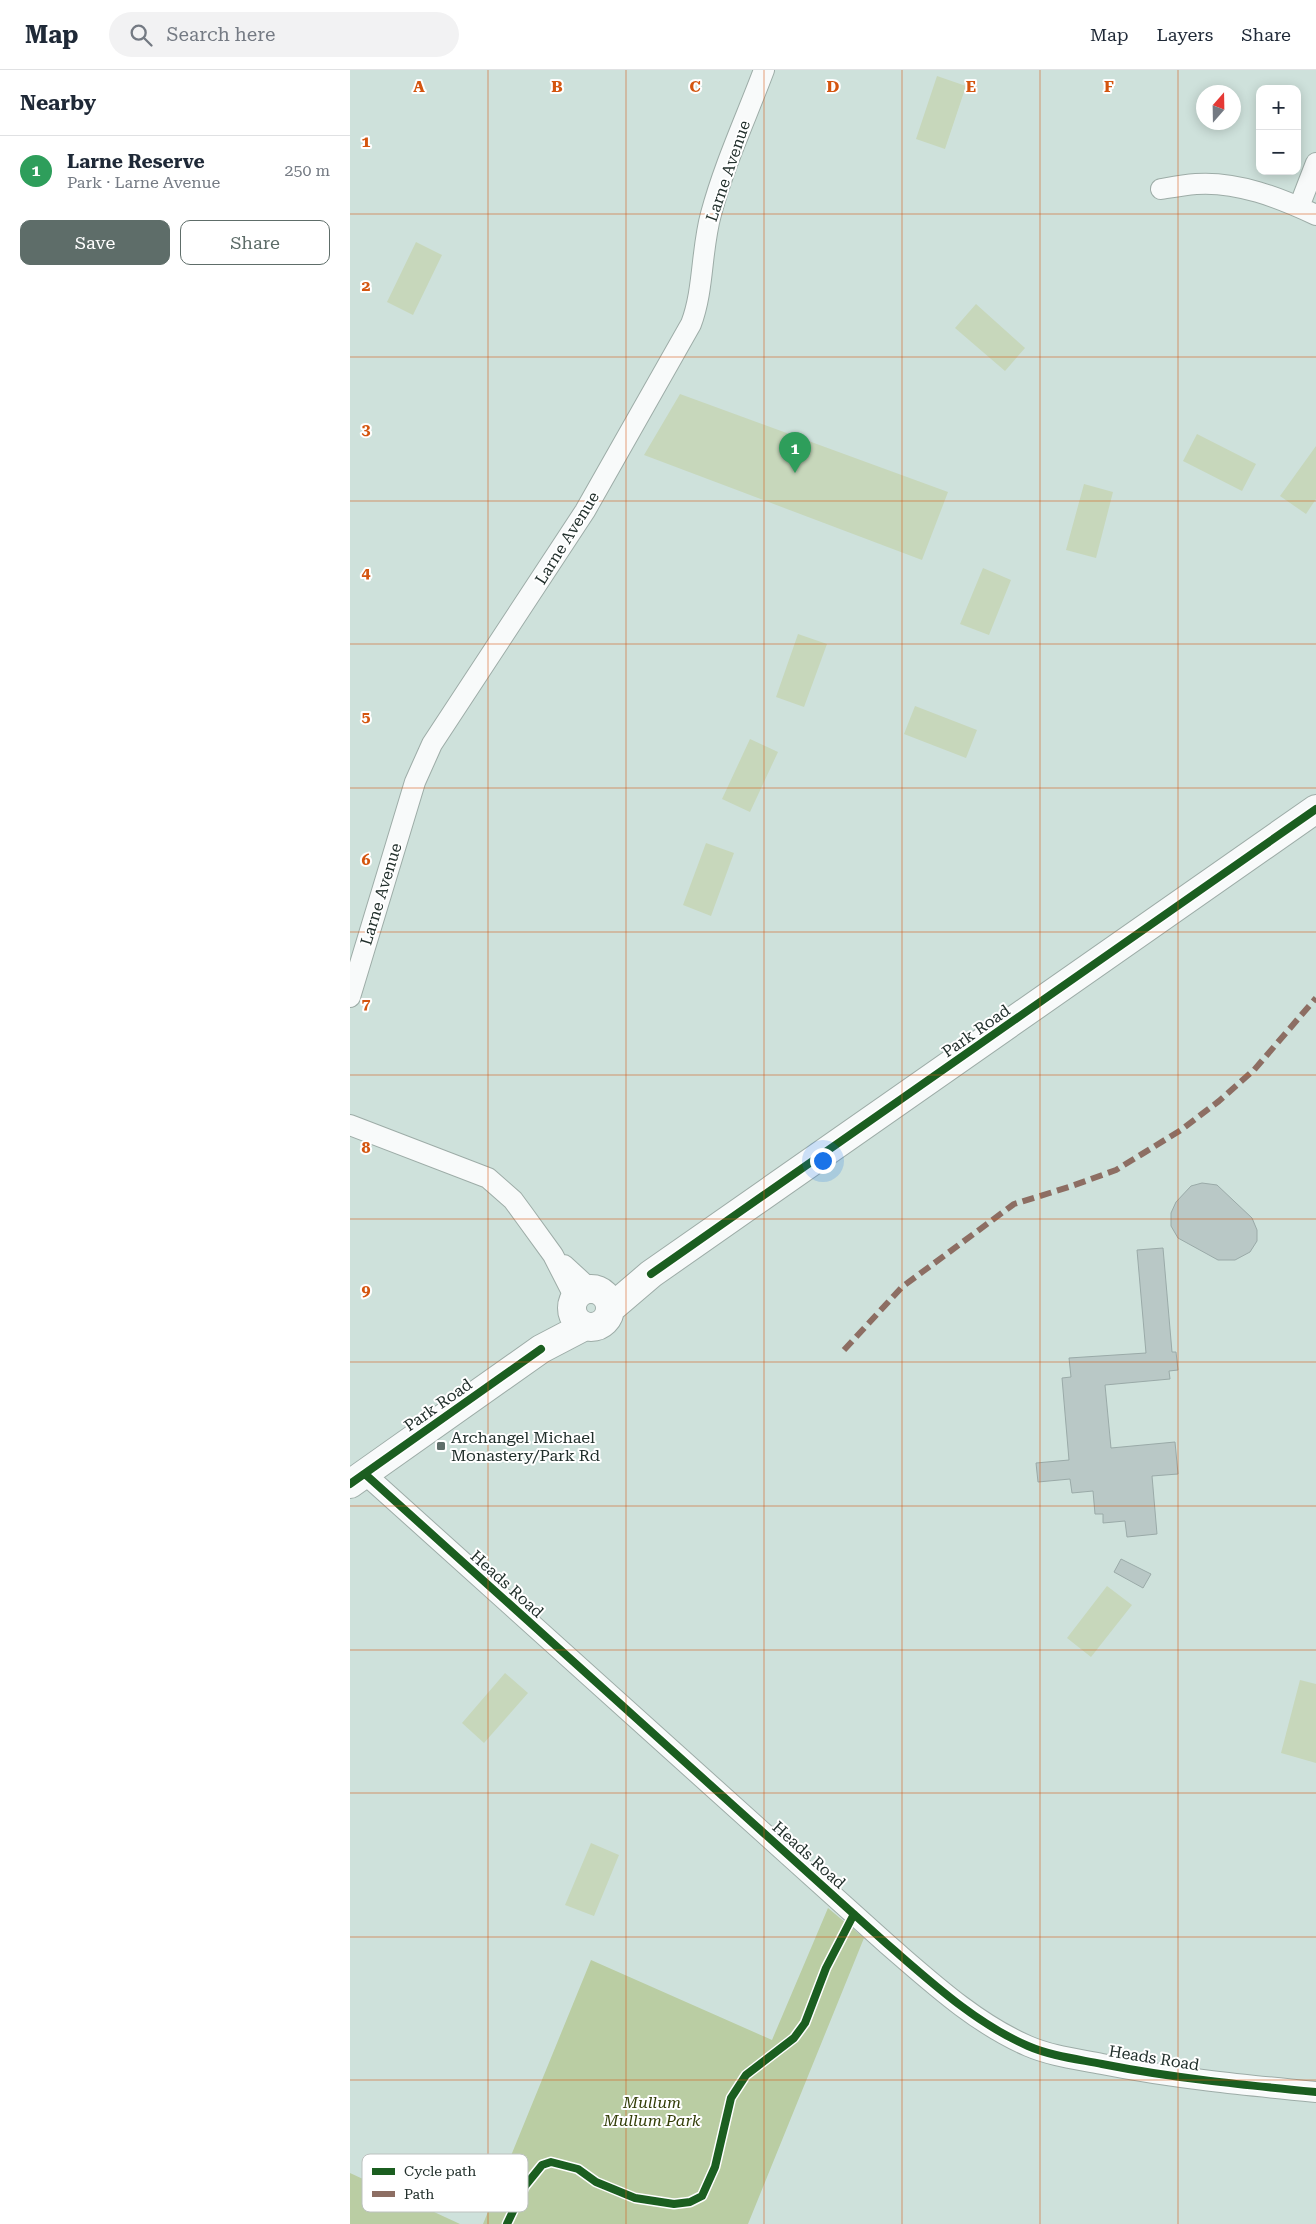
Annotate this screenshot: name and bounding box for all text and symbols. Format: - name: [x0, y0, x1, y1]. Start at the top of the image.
- search box: [109, 12, 459, 57]
- text: Map: [25, 21, 79, 49]
- icon: search: [127, 21, 155, 49]
- text: Search here: [167, 23, 275, 46]
- text: Map: [1090, 24, 1129, 45]
- text: Layers: [1157, 24, 1213, 45]
- text: Share: [1241, 24, 1291, 45]
- text: A: [413, 77, 425, 96]
- text: B: [551, 77, 563, 96]
- text: C: [689, 77, 701, 96]
- text: D: [827, 77, 840, 96]
- text: E: [966, 77, 976, 96]
- text: F: [1104, 77, 1114, 96]
- north arrow: [1196, 85, 1241, 130]
- map controls: [1256, 85, 1301, 175]
- button: +: [1256, 85, 1301, 130]
- text: Nearby: [20, 91, 96, 115]
- street label: Larne Avenue: [702, 118, 754, 224]
- button: −: [1256, 130, 1301, 175]
- text: 1: [362, 132, 371, 151]
- text: Larne Reserve: [67, 150, 205, 173]
- text: 1: [32, 161, 40, 180]
- text: 250 m: [284, 161, 330, 180]
- text: Park · Larne Avenue: [67, 173, 220, 192]
- button: Save: [20, 220, 170, 265]
- button: Share: [180, 220, 330, 265]
- text: 2: [362, 276, 371, 295]
- text: 3: [362, 420, 371, 439]
- pin: 1: [779, 432, 811, 473]
- street label: Larne Avenue: [531, 488, 603, 588]
- text: 4: [362, 563, 371, 582]
- text: 5: [362, 707, 371, 726]
- street label: Larne Avenue: [356, 840, 406, 947]
- text: 6: [362, 850, 371, 869]
- text: 7: [362, 994, 371, 1013]
- street label: Park Road: [938, 1001, 1014, 1061]
- text: 8: [362, 1138, 371, 1157]
- your location: [810, 1148, 836, 1174]
- text: 9: [362, 1281, 371, 1300]
- street label: Park Road: [400, 1375, 476, 1435]
- place label: Archangel Michael Monastery/Park Rd: [451, 1428, 600, 1465]
- marker: Archangel Michael Monastery/Park Rd: [435, 1440, 447, 1452]
- street label: Heads Road: [467, 1546, 547, 1622]
- street label: Heads Road: [769, 1817, 849, 1893]
- street label: Heads Road: [1107, 2041, 1201, 2075]
- park label: Mullum Mullum Park: [603, 2093, 701, 2130]
- legend: [362, 2154, 528, 2212]
- text: Cycle path: [404, 2163, 476, 2179]
- text: Path: [404, 2186, 434, 2202]

